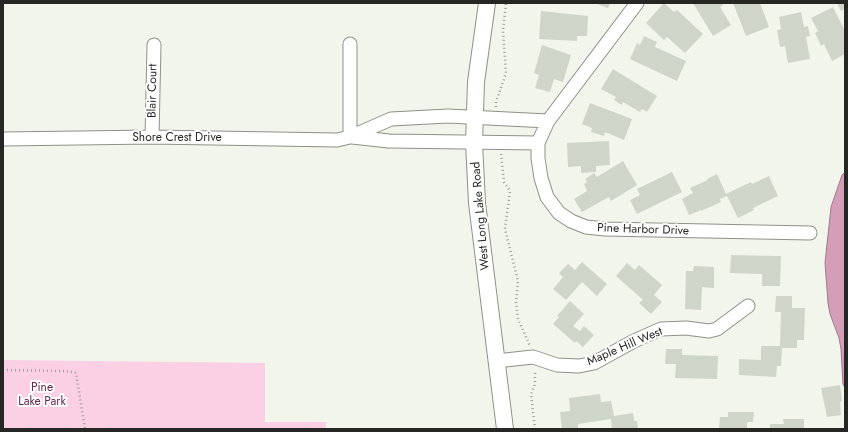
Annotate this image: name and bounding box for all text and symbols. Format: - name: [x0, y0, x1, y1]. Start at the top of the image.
- street label: Blair Court: [145, 64, 161, 118]
- street label: Shore Crest Drive: [132, 131, 222, 145]
- street label: West Long Lake Road: [469, 161, 493, 271]
- street label: Pine Harbor Drive: [597, 221, 689, 239]
- street label: Maple Hill West: [585, 325, 665, 369]
- park label: Pine Lake Park: [18, 381, 66, 409]

